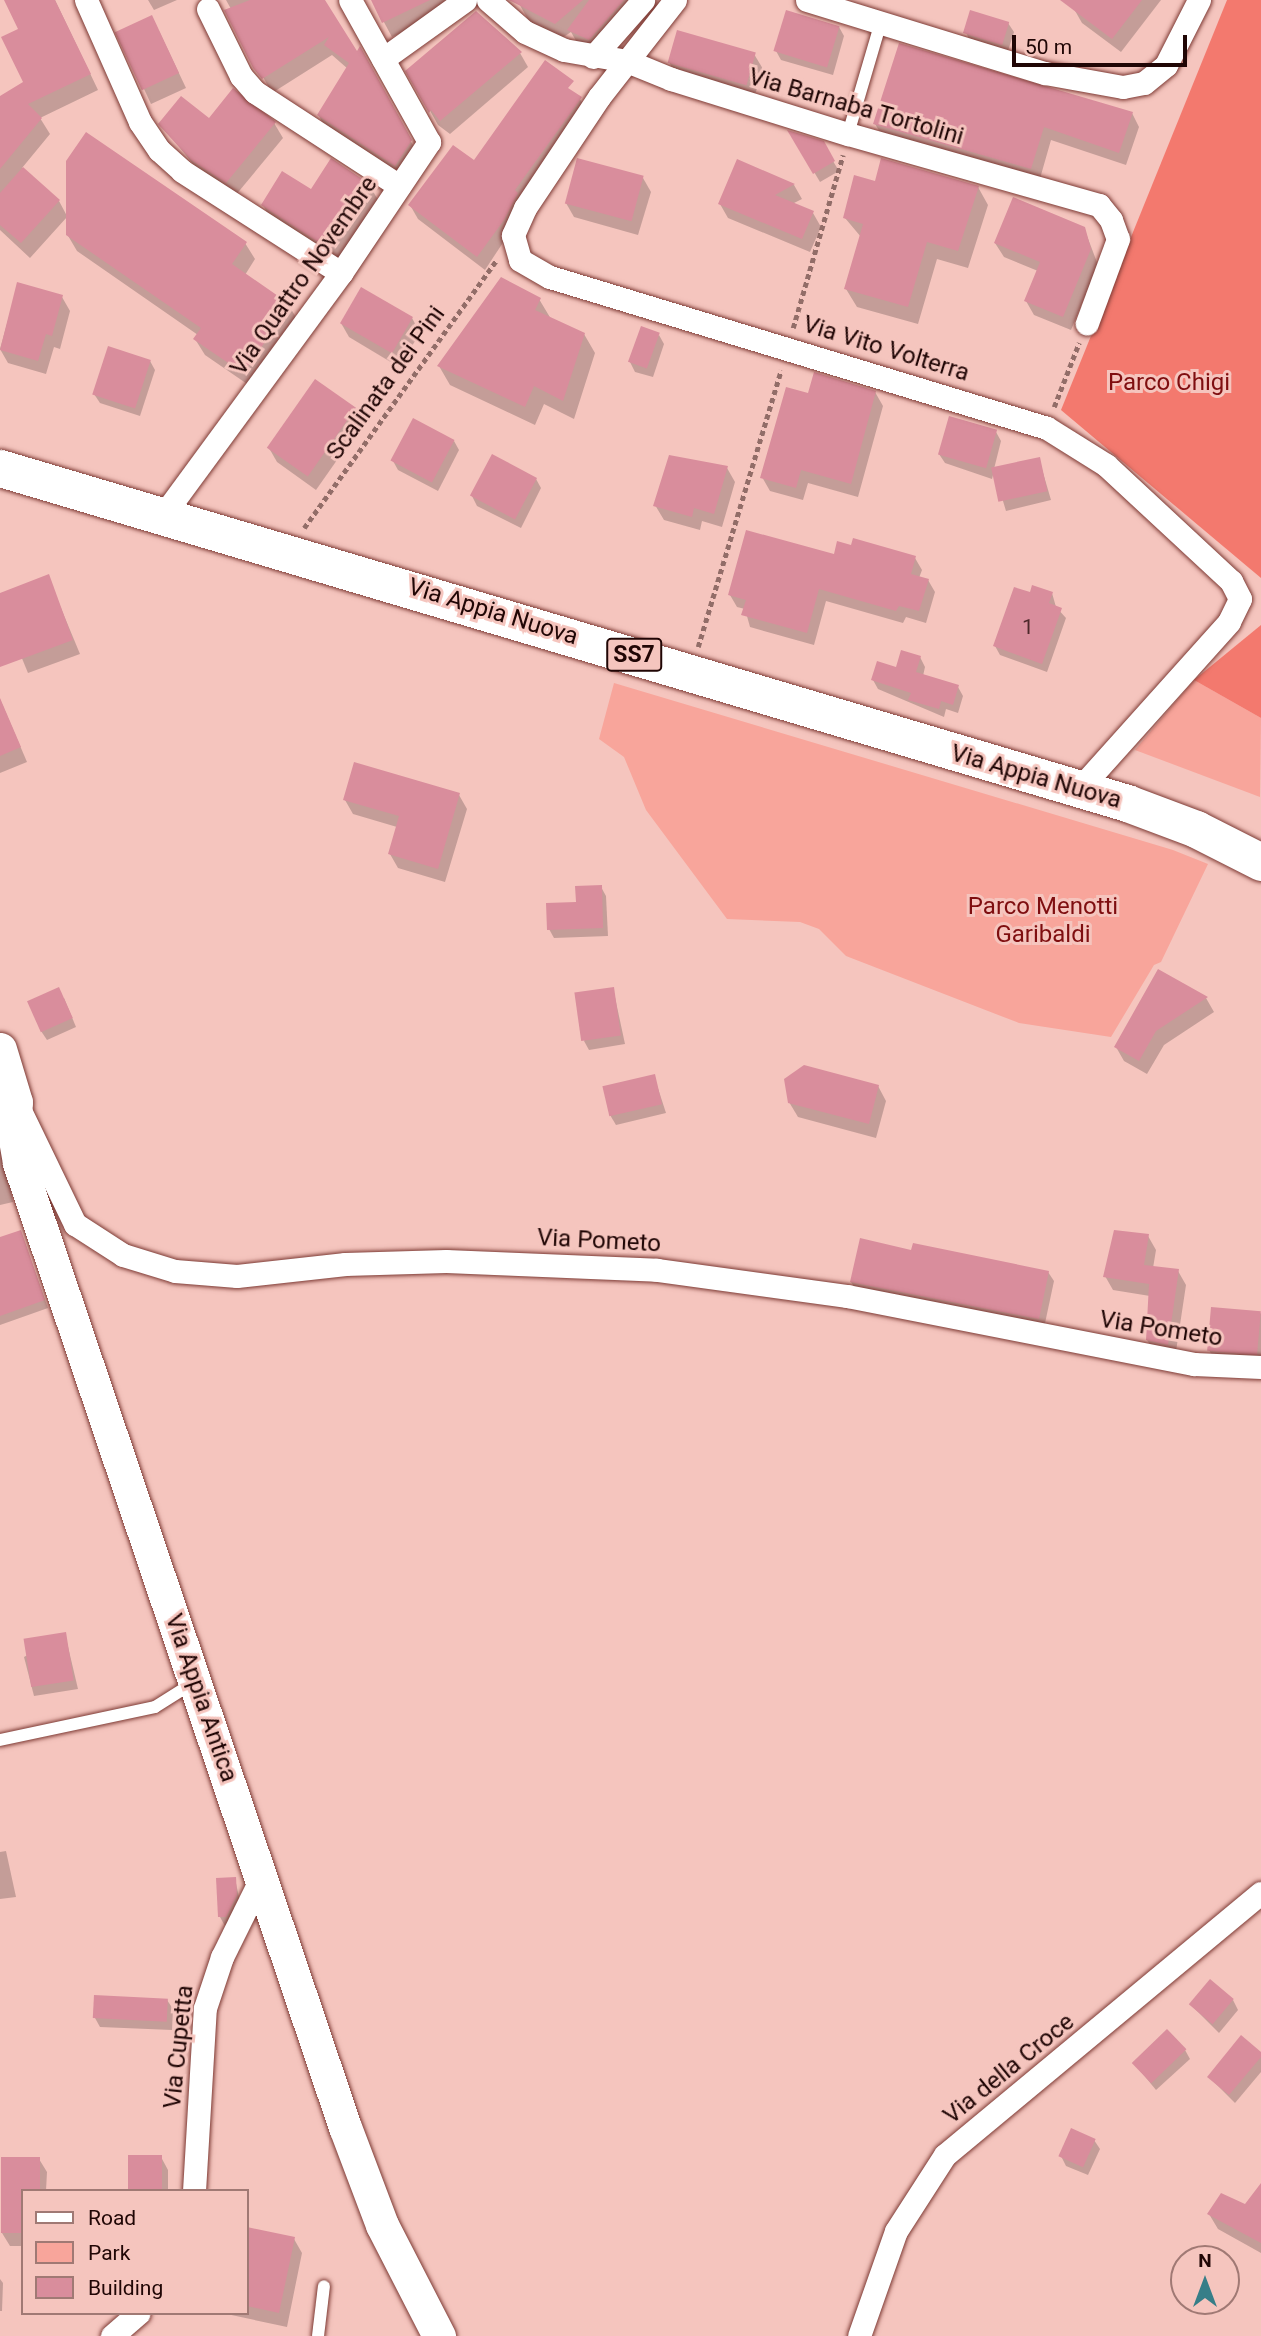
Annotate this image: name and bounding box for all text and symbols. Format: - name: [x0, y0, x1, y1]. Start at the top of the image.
- scale bar: [1016, 21, 1191, 65]
- text: 50 m: [1025, 35, 1072, 59]
- street label: Via Barnaba Tortolini: [745, 62, 967, 152]
- street label: Via Quattro Novembre: [224, 171, 384, 381]
- street label: Scalinata dei Pini: [321, 301, 451, 465]
- street label: Via Vito Volterra: [799, 310, 973, 388]
- park label: Parco Chigi: [1108, 369, 1230, 397]
- street label: Via Appia Nuova: [405, 573, 581, 651]
- house number: 1: [1022, 614, 1034, 640]
- road number: SS7: [606, 636, 662, 674]
- street label: Via Appia Nuova: [947, 739, 1125, 815]
- park label: Parco Menotti Garibaldi: [968, 893, 1118, 949]
- street label: Via Pometo: [536, 1223, 662, 1259]
- street label: Via Pometo: [1098, 1305, 1224, 1353]
- street label: Via Appia Antica: [159, 1610, 243, 1786]
- street label: Via Cupetta: [158, 1984, 200, 2110]
- street label: Via della Croce: [938, 2008, 1080, 2130]
- legend: [21, 2189, 248, 2315]
- text: Road: [88, 2206, 136, 2230]
- text: Park: [88, 2241, 130, 2265]
- north arrow: [1170, 2245, 1240, 2315]
- text: N: [1198, 2249, 1212, 2272]
- text: Building: [88, 2276, 163, 2300]

